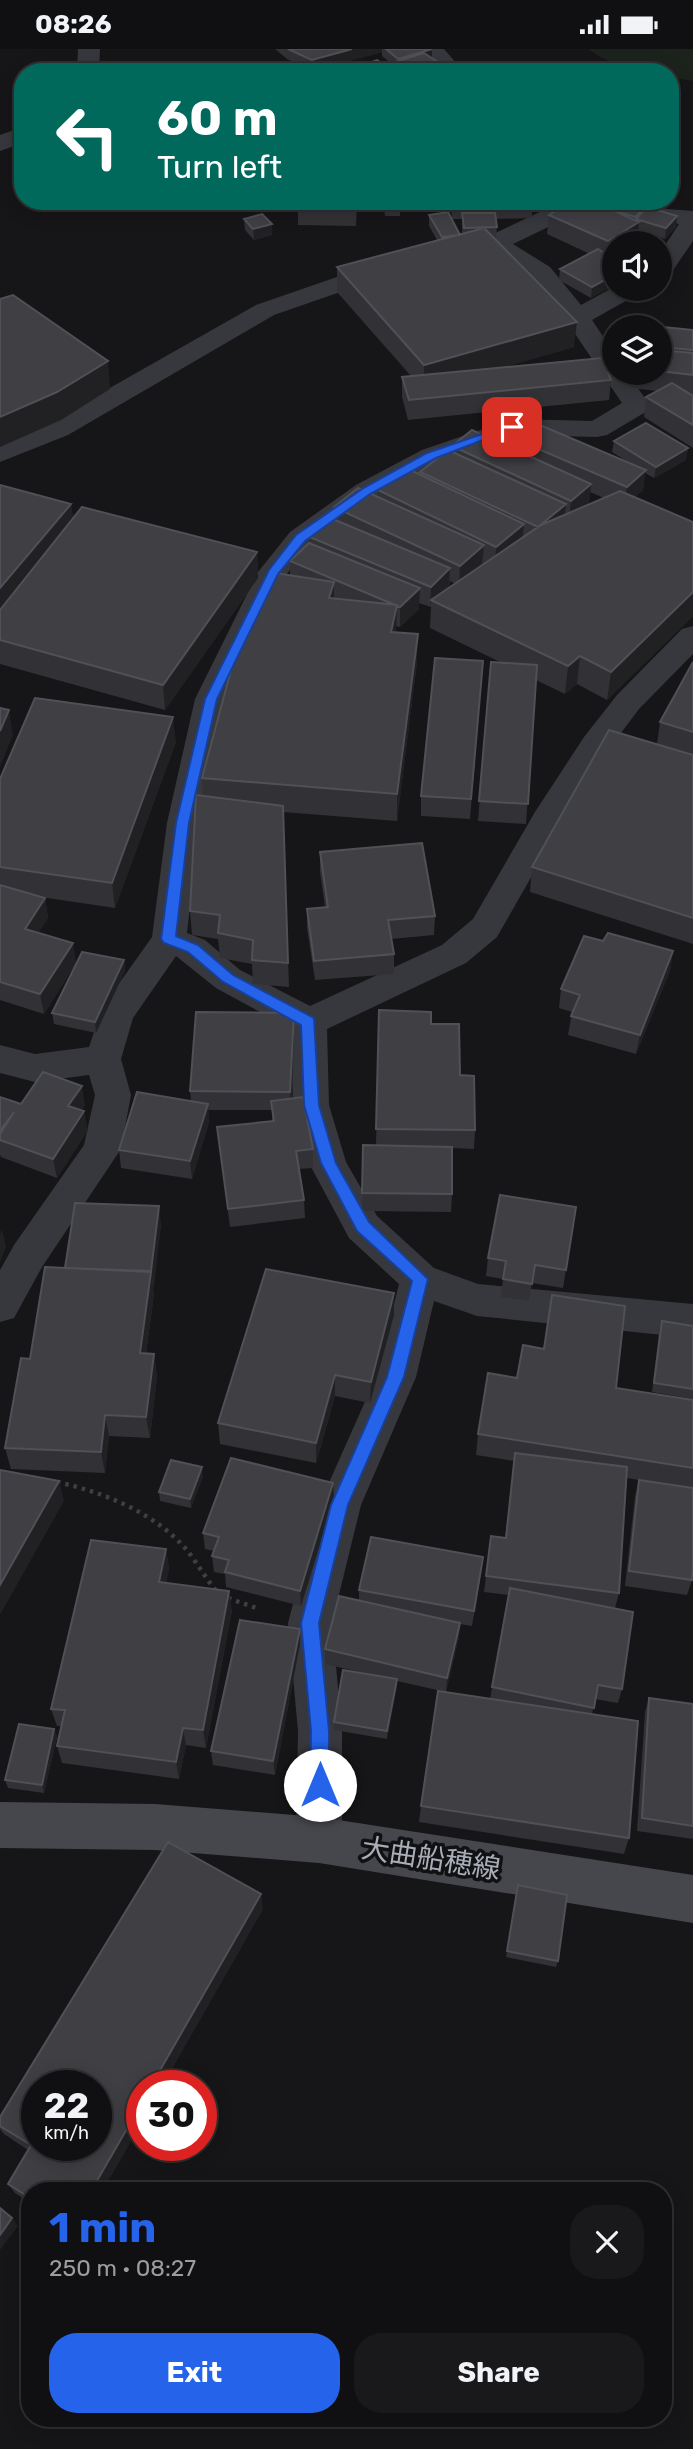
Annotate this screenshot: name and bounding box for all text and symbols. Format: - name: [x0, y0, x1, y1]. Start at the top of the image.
- text: 08:26: [35, 9, 112, 40]
- text: 60 m: [157, 89, 278, 147]
- icon: left: [42, 91, 133, 182]
- text: Turn left: [157, 148, 282, 186]
- map controls: [602, 231, 672, 385]
- button: sound: [602, 231, 672, 301]
- button: layers: [602, 315, 672, 385]
- pin: [482, 397, 542, 457]
- icon: arrive: [493, 408, 531, 446]
- position arrow: [283, 1748, 357, 1822]
- street label: 大曲船穂線: [359, 1831, 503, 1886]
- speed limit sign: 30: [126, 2070, 217, 2161]
- text: 22: [44, 2085, 89, 2127]
- text: km/h: [44, 2122, 89, 2144]
- text: 1 min: [49, 2203, 156, 2253]
- button: close: [570, 2205, 644, 2279]
- text: 250 m · 08:27: [49, 2254, 196, 2282]
- button: Exit: [49, 2333, 340, 2413]
- button: Share: [354, 2333, 644, 2413]

